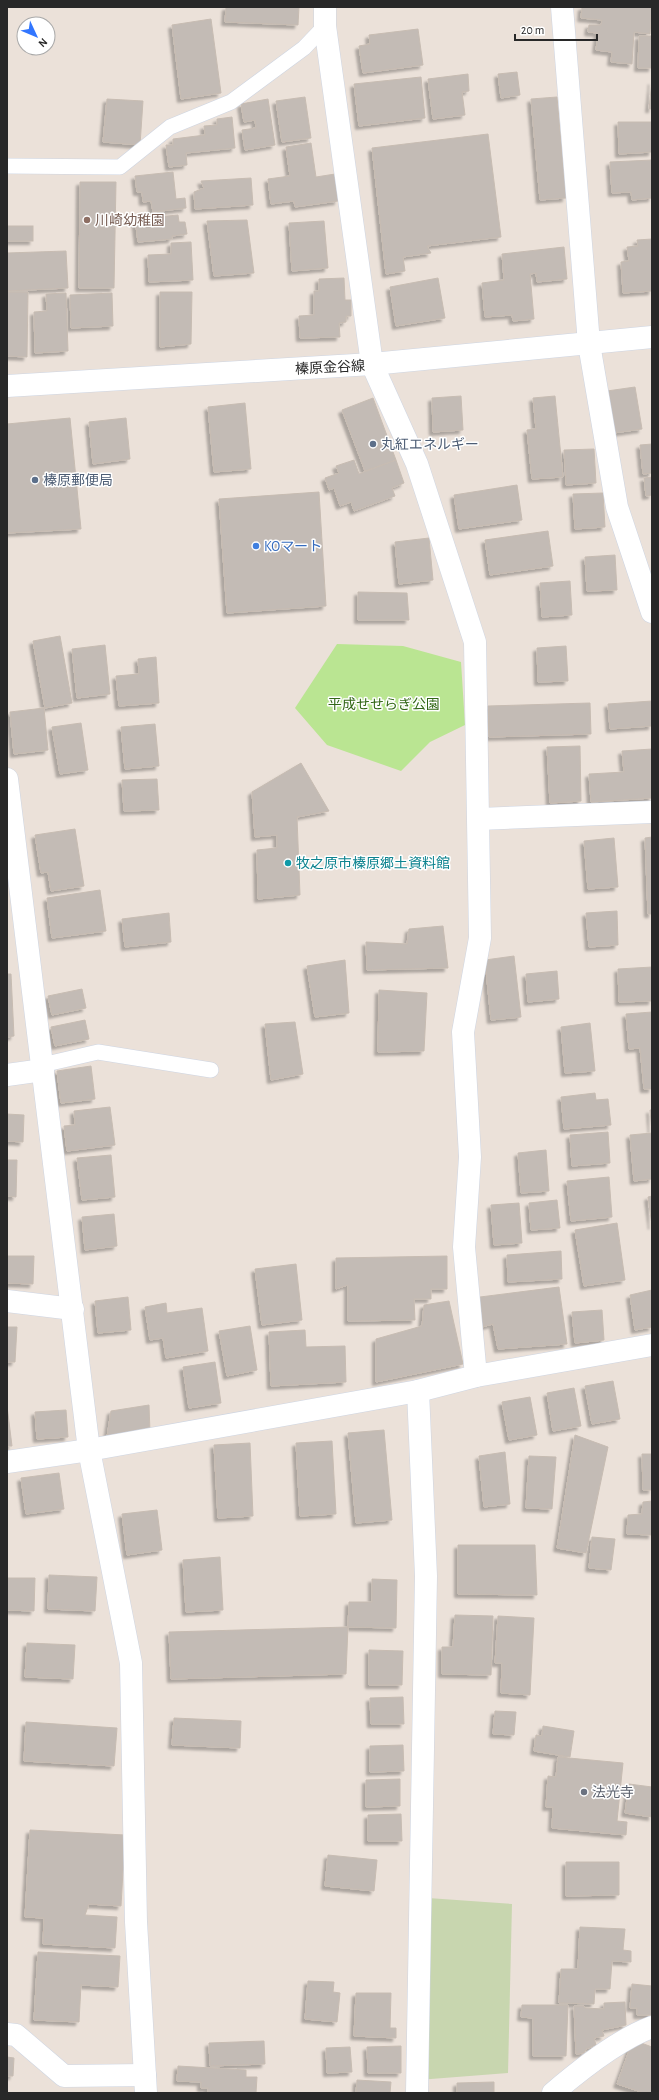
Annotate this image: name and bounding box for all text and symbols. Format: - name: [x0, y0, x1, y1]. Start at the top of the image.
- north arrow: [16, 16, 56, 56]
- scale bar: [515, 16, 597, 42]
- text: 20 m: [521, 24, 544, 36]
- text: N: [36, 36, 49, 49]
- place label: 川崎幼稚園: [95, 213, 165, 228]
- marker: 川崎幼稚園: [82, 215, 92, 225]
- street label: 榛原金谷線: [295, 358, 365, 377]
- place label: 丸紅エネルギー: [381, 437, 479, 452]
- marker: 丸紅エネルギー: [368, 439, 378, 449]
- place label: 榛原郵便局: [43, 473, 113, 488]
- marker: 榛原郵便局: [30, 475, 40, 485]
- place label: KOマート: [264, 540, 322, 554]
- marker: KOマート: [251, 541, 261, 551]
- park label: 平成せせらぎ公園: [328, 697, 440, 712]
- place label: 牧之原市榛原郷土資料館: [296, 855, 450, 871]
- marker: 牧之原市榛原郷土資料館: [283, 858, 293, 868]
- place label: 法光寺: [592, 1785, 634, 1800]
- marker: 法光寺: [579, 1787, 589, 1797]

